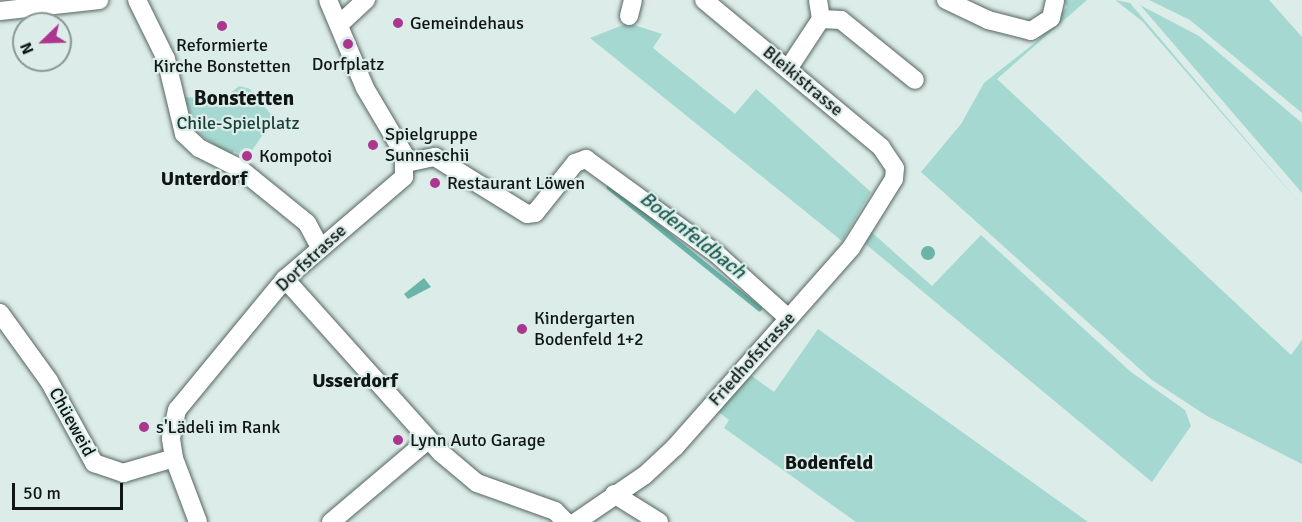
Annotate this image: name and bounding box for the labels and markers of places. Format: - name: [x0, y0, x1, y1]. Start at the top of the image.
- place label: Gemeindehaus: [410, 12, 524, 34]
- marker: Gemeindehaus: [391, 16, 405, 30]
- marker: Reformierte Kirche Bonstetten: [215, 19, 229, 33]
- place label: Reformierte Kirche Bonstetten: [153, 35, 291, 78]
- marker: Dorfplatz: [341, 37, 355, 51]
- place label: Dorfplatz: [312, 53, 384, 75]
- place label: Spielgruppe Sunneschii: [385, 124, 478, 166]
- marker: Spielgruppe Sunneschii: [366, 138, 380, 152]
- place label: Kompotoi: [259, 145, 332, 167]
- marker: Kompotoi: [240, 149, 254, 163]
- place label: Restaurant Löwen: [447, 172, 585, 194]
- marker: Restaurant Löwen: [428, 176, 442, 190]
- place label: Kindergarten Bodenfeld 1+2: [534, 308, 644, 350]
- marker: Kindergarten Bodenfeld 1+2: [515, 322, 529, 336]
- place label: s'Lädeli im Rank: [156, 416, 280, 438]
- marker: s'Lädeli im Rank: [137, 420, 151, 434]
- place label: Lynn Auto Garage: [410, 429, 545, 451]
- marker: Lynn Auto Garage: [391, 433, 405, 447]

